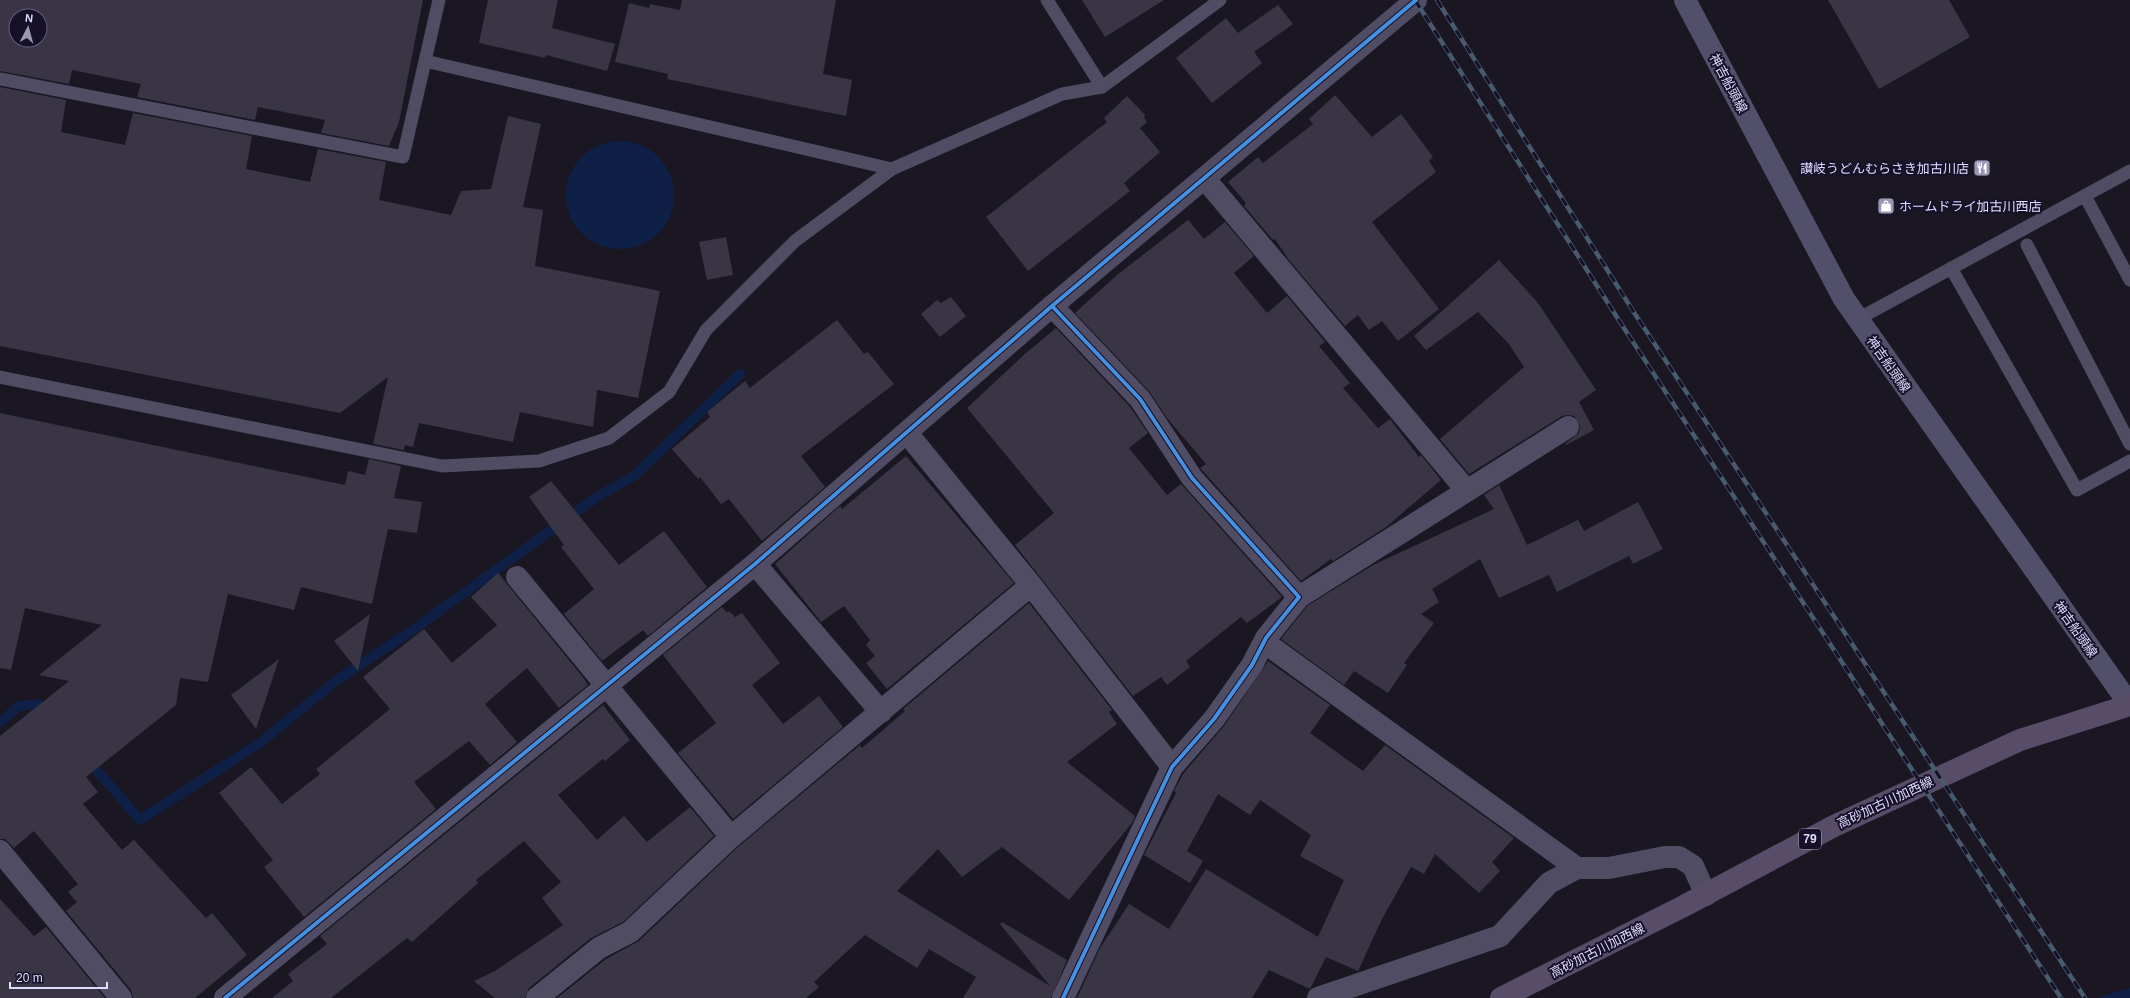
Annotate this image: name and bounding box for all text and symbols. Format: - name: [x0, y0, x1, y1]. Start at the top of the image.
- north arrow: [8, 8, 48, 48]
- text: N: [24, 12, 34, 24]
- street label: 神吉船頭線: [1707, 51, 1750, 115]
- restaurant icon: 讃岐うどんむらさき加古川店: [1972, 158, 1992, 178]
- place label: 讃岐うどんむらさき加古川店: [1800, 161, 1969, 176]
- shop icon: ホームドライ加古川西店: [1876, 196, 1896, 216]
- place label: ホームドライ加古川西店: [1899, 199, 2042, 214]
- street label: 神吉船頭線: [1864, 333, 1913, 395]
- street label: 神吉船頭線: [2051, 598, 2100, 660]
- street label: 高砂加古川加西線: [1835, 774, 1936, 831]
- road number: 79: [1799, 829, 1821, 849]
- street label: 高砂加古川加西線: [1547, 920, 1647, 981]
- scale bar: [10, 964, 107, 990]
- text: 20 m: [16, 971, 43, 985]

